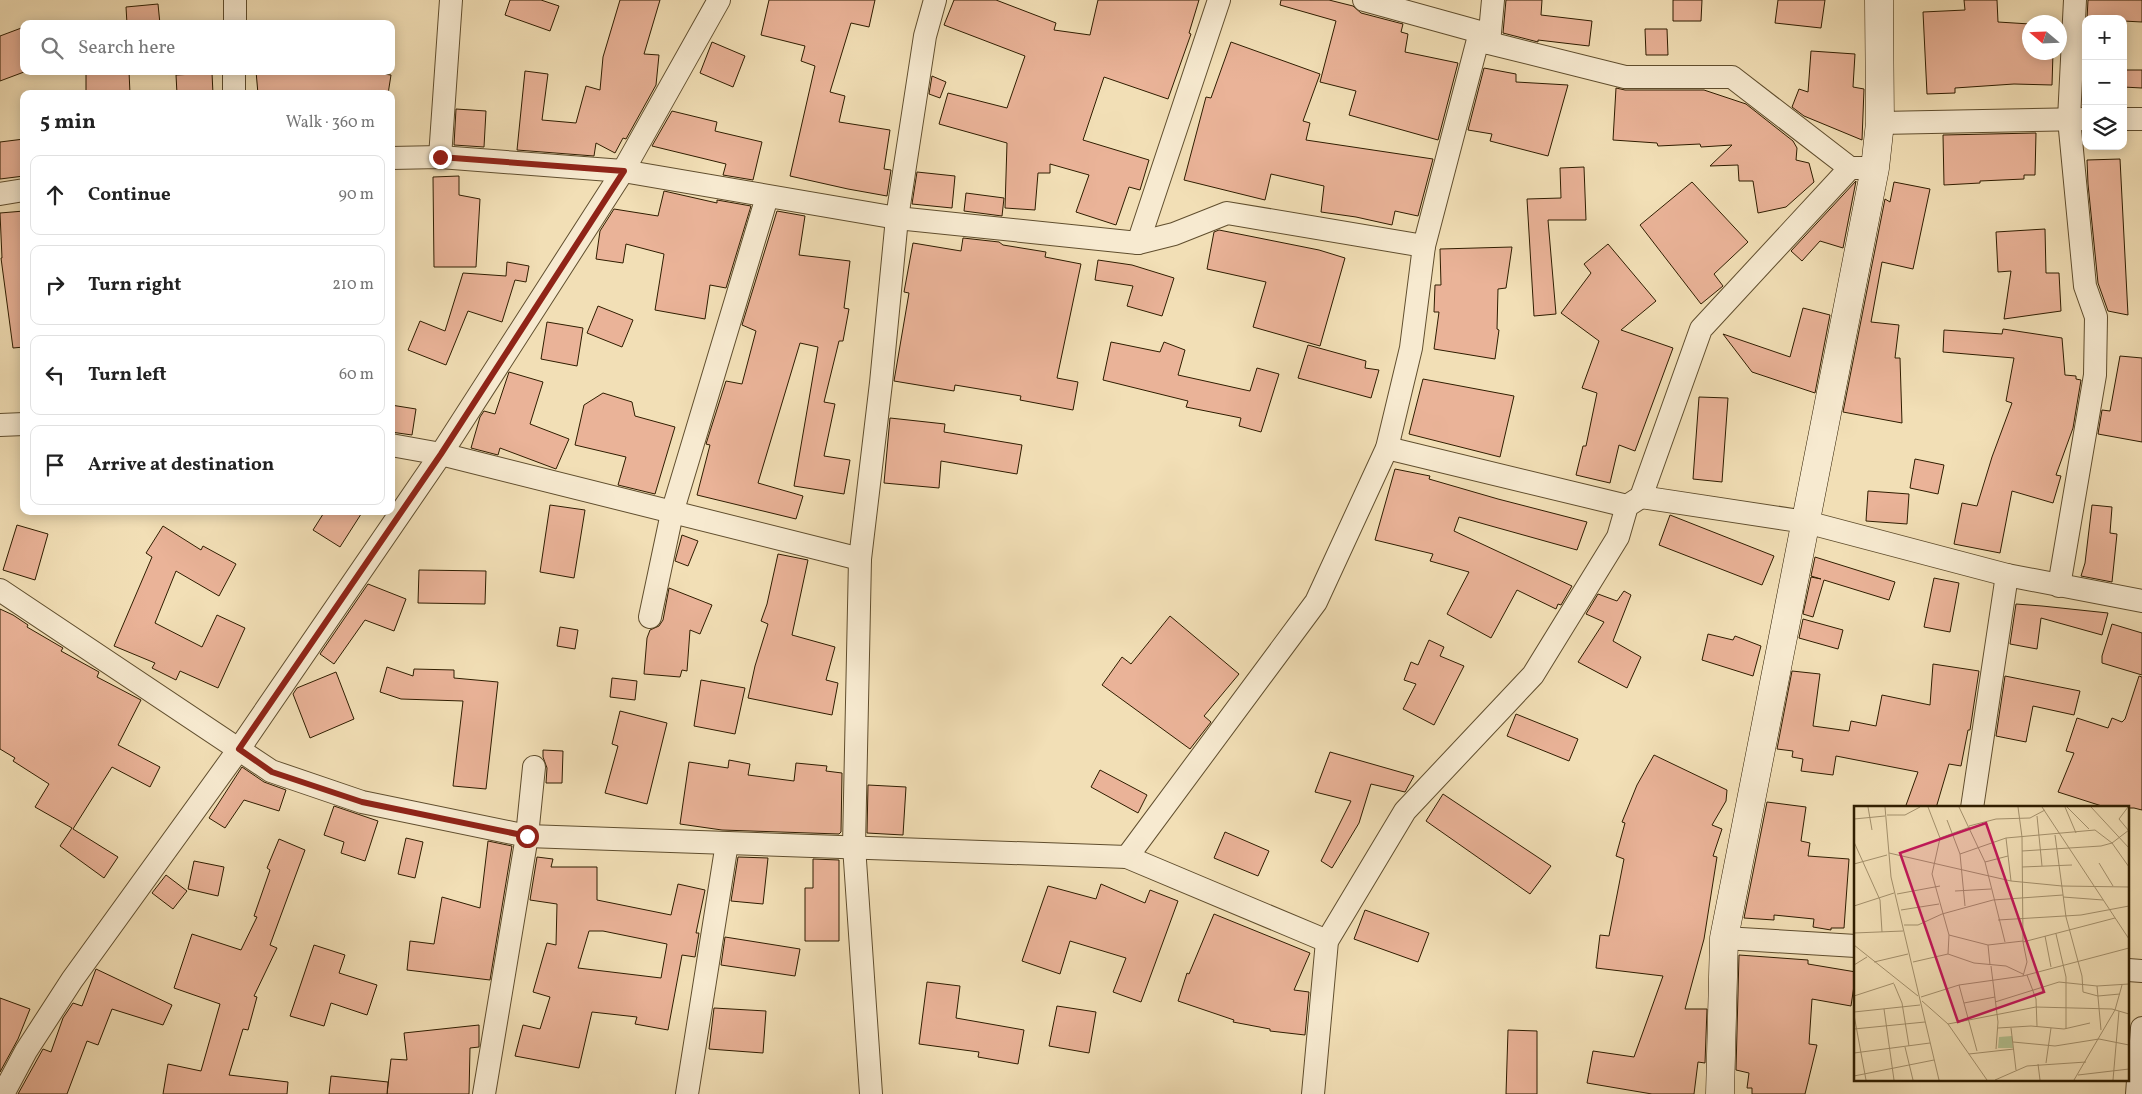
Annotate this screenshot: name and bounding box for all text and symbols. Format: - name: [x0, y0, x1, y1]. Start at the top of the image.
- north arrow: [2022, 15, 2067, 60]
- map controls: [2082, 15, 2127, 150]
- button: +: [2082, 15, 2127, 60]
- search box: [20, 20, 395, 75]
- icon: search: [38, 34, 66, 62]
- text: Search here: [78, 35, 175, 61]
- button: −: [2082, 60, 2127, 105]
- button: layers: [2082, 105, 2127, 150]
- text: 5 min: [40, 108, 96, 137]
- text: Walk · 360 m: [286, 112, 375, 134]
- route end: [429, 146, 452, 169]
- icon: ahead: [41, 181, 69, 209]
- text: Continue: [88, 182, 171, 208]
- text: 90 m: [338, 184, 374, 206]
- icon: right: [41, 271, 69, 299]
- text: Turn right: [88, 272, 181, 298]
- text: 210 m: [332, 274, 374, 296]
- icon: left: [41, 361, 69, 389]
- text: Turn left: [88, 362, 167, 388]
- text: 60 m: [339, 364, 374, 386]
- icon: arrive: [41, 451, 69, 479]
- text: Arrive at destination: [88, 452, 274, 478]
- inset map: [1854, 806, 2130, 1082]
- route start: [516, 825, 539, 848]

